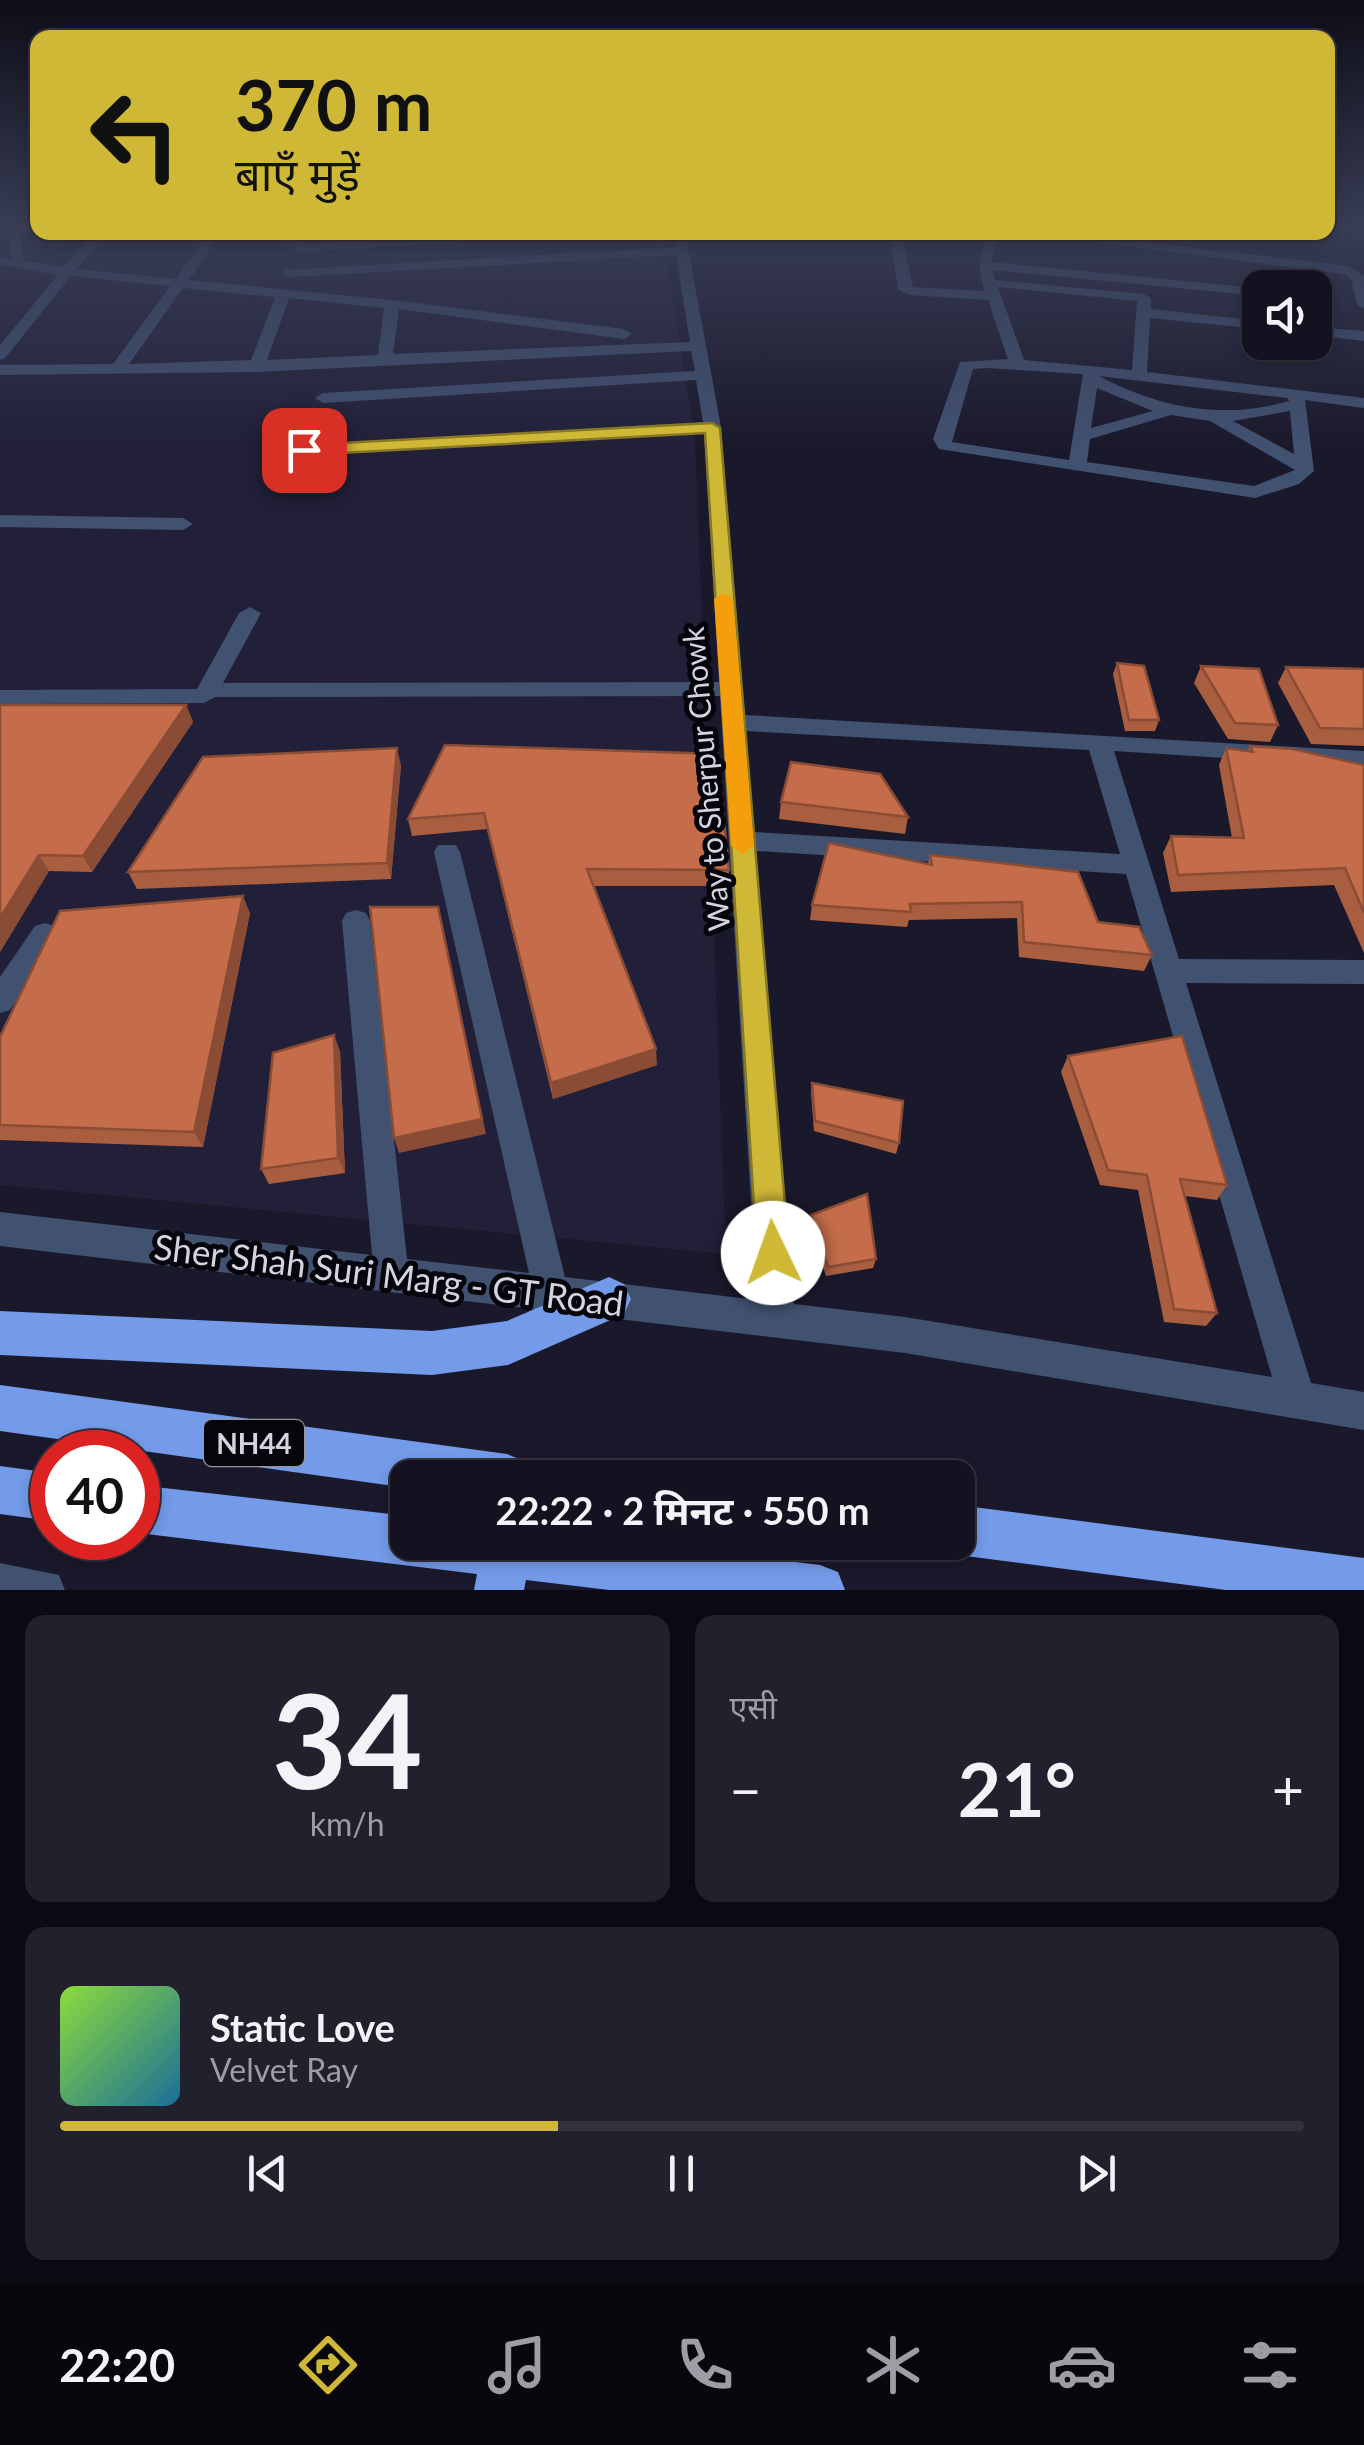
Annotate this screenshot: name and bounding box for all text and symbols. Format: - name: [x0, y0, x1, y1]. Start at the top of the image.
- text: 370 m: [235, 62, 432, 146]
- icon: left: [70, 70, 200, 200]
- text: बाएँ मुड़ें: [235, 147, 360, 201]
- map controls: [1242, 270, 1332, 360]
- button: sound: [1242, 270, 1332, 360]
- pin: [262, 408, 347, 493]
- icon: arrive: [277, 423, 332, 478]
- street label: Way to Sherpur Chowk: [674, 625, 736, 933]
- position arrow: [721, 1201, 825, 1305]
- street label: Sher Shah Suri Marg - GT Road: [152, 1224, 626, 1324]
- road number: NH44: [204, 1420, 304, 1466]
- speed limit sign: 40: [30, 1430, 160, 1560]
- text: 22:22 · 2 मिनट · 550 m: [496, 1487, 869, 1533]
- text: 34: [272, 1661, 423, 1817]
- text: एसी: [730, 1687, 777, 1726]
- text: 21°: [958, 1743, 1076, 1833]
- text: −: [730, 1756, 761, 1822]
- text: +: [1272, 1756, 1304, 1822]
- text: km/h: [310, 1804, 385, 1843]
- text: Static Love: [210, 2004, 395, 2050]
- text: Velvet Ray: [210, 2050, 358, 2089]
- icon: previous: [240, 2146, 295, 2201]
- icon: pause: [654, 2146, 709, 2201]
- icon: next: [1069, 2146, 1124, 2201]
- icon: directions: [293, 2330, 363, 2400]
- icon: music: [482, 2330, 552, 2400]
- icon: phone: [670, 2330, 740, 2400]
- icon: climate: [858, 2330, 928, 2400]
- icon: car: [1047, 2330, 1117, 2400]
- icon: filters: [1235, 2330, 1305, 2400]
- text: 22:20: [59, 2338, 175, 2392]

